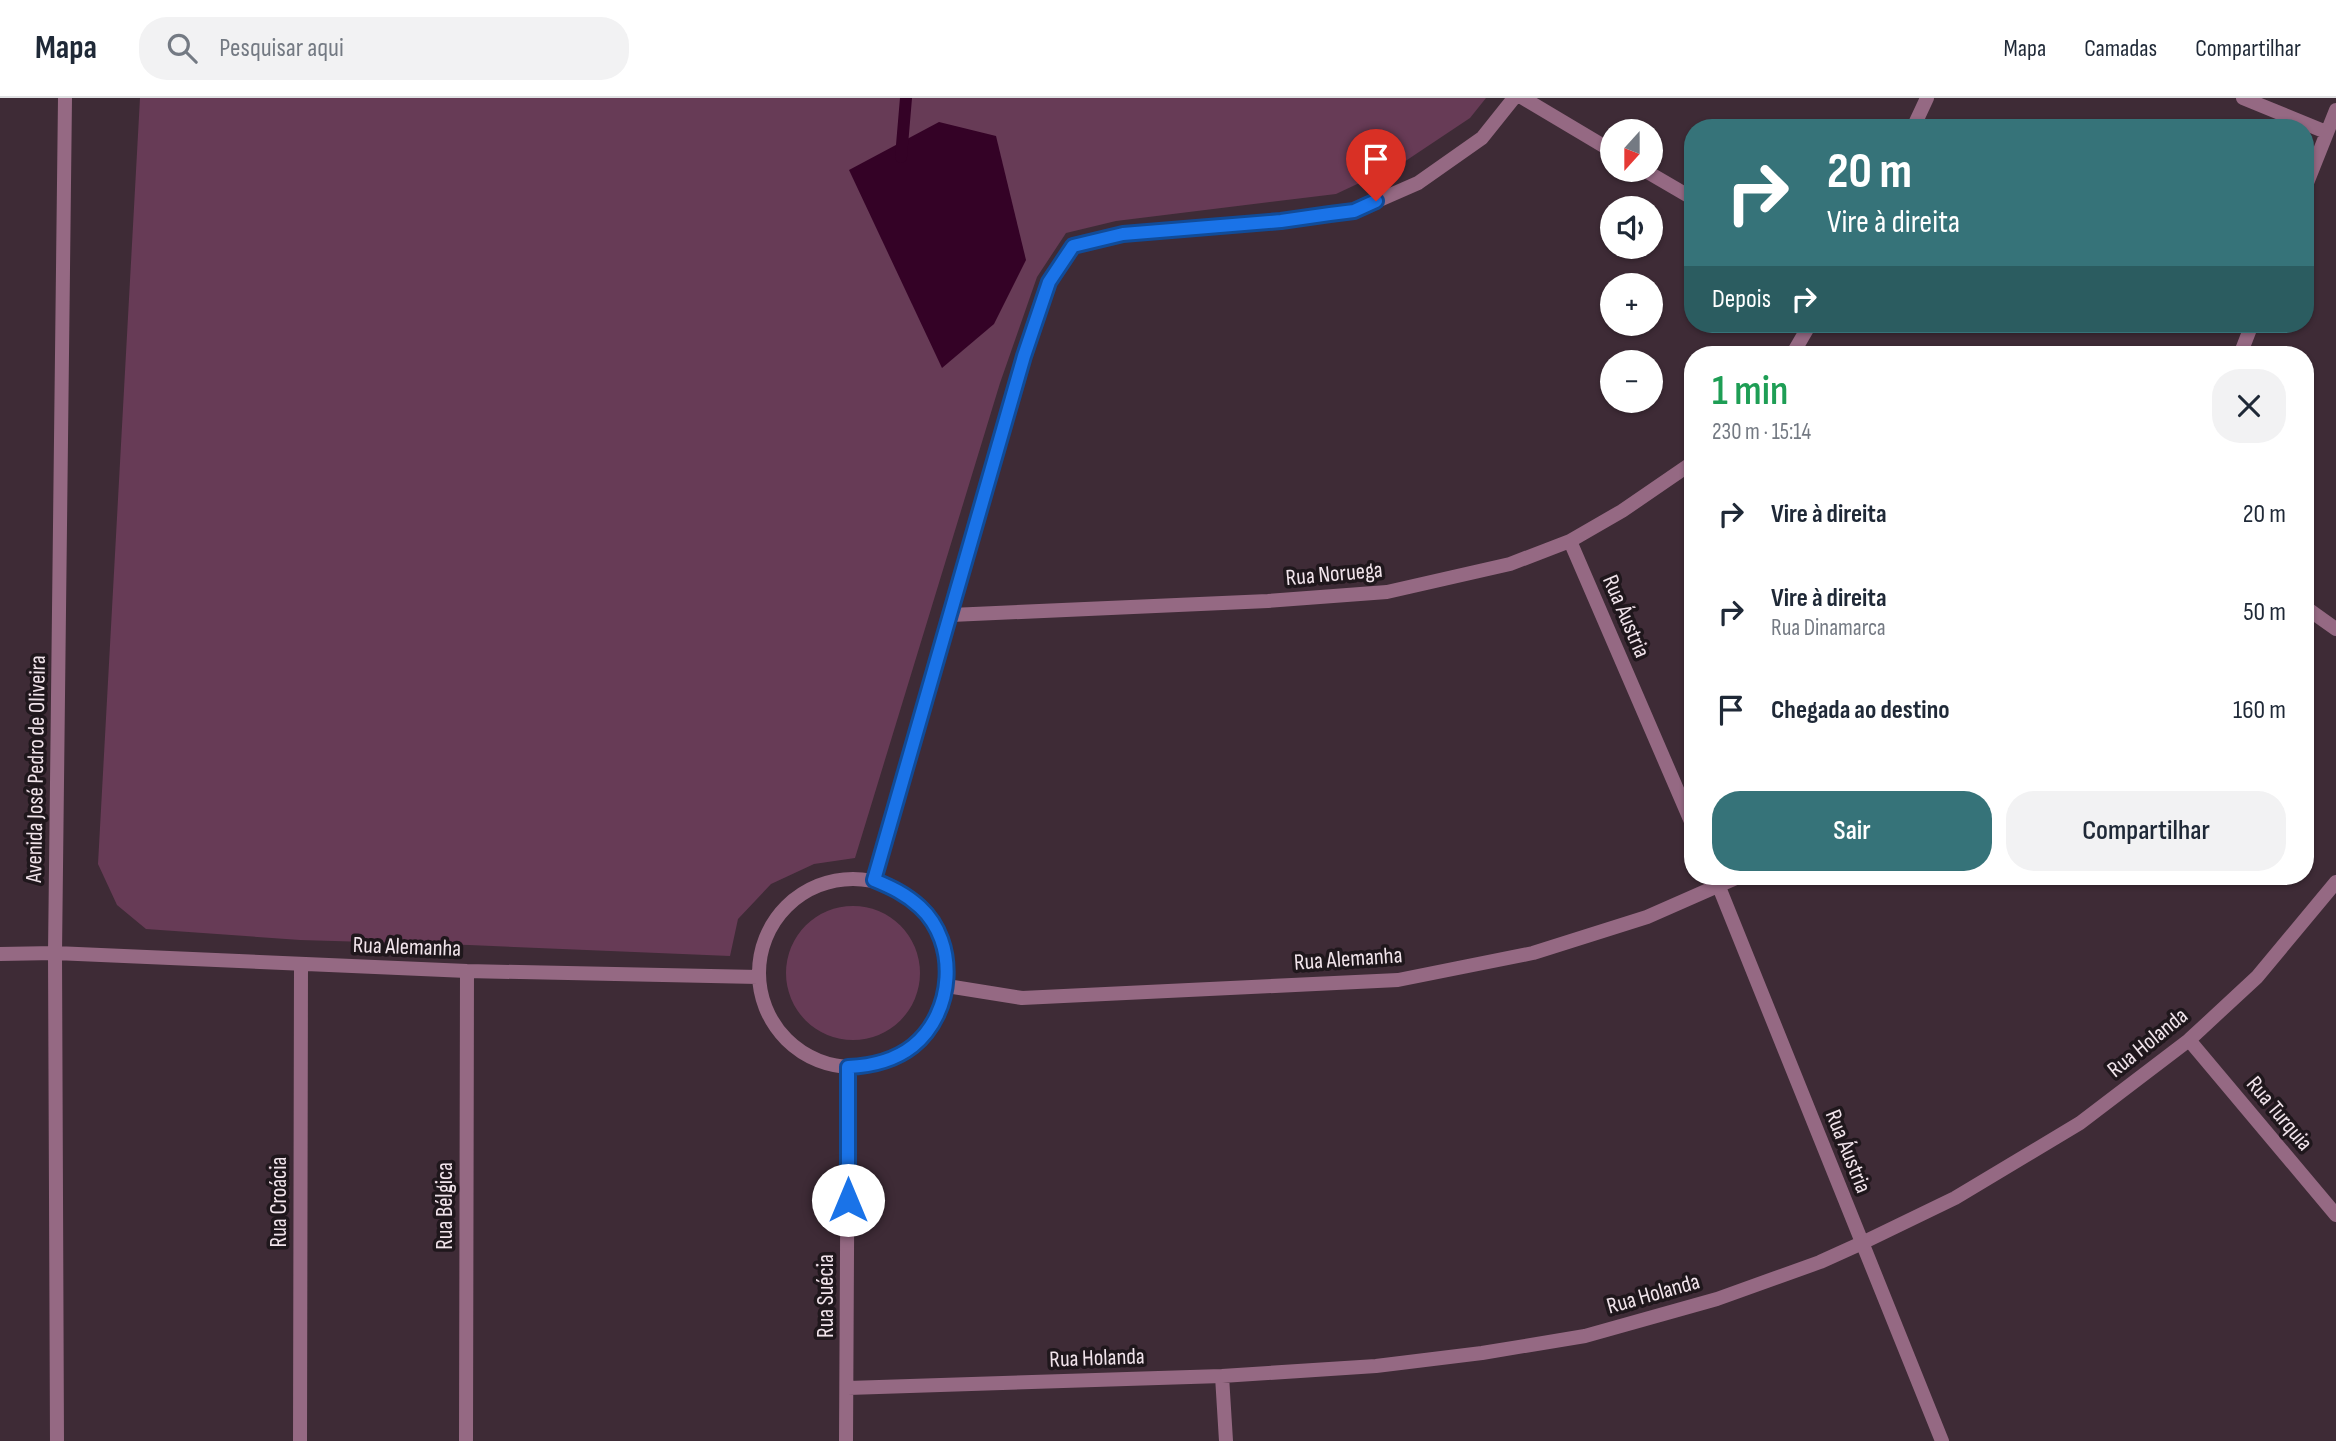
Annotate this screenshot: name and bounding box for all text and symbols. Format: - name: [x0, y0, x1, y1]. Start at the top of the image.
- search box: [139, 17, 629, 80]
- text: Mapa: [35, 28, 97, 68]
- icon: search: [163, 29, 201, 67]
- text: Pesquisar aqui: [219, 33, 344, 64]
- text: Mapa: [2004, 34, 2046, 63]
- text: Camadas: [2084, 34, 2157, 63]
- text: Compartilhar: [2195, 34, 2301, 63]
- north arrow: [1600, 119, 1662, 182]
- map controls: [1600, 119, 1663, 413]
- pin: [1346, 129, 1406, 201]
- icon: arrive: [1357, 140, 1395, 178]
- text: 20 m: [1827, 143, 1912, 202]
- icon: right: [1712, 147, 1803, 238]
- button: sound: [1600, 196, 1663, 259]
- text: Vire à direita: [1827, 203, 1960, 242]
- button: +: [1600, 273, 1663, 336]
- icon: right: [1785, 280, 1823, 318]
- text: Depois: [1712, 284, 1771, 315]
- button: −: [1600, 350, 1663, 413]
- text: 1 min: [1712, 366, 1788, 417]
- button: close: [2212, 369, 2286, 443]
- text: 230 m · 15:14: [1712, 418, 1811, 446]
- icon: right: [1712, 495, 1750, 533]
- text: Vire à direita: [1771, 499, 1887, 530]
- text: 20 m: [2243, 499, 2286, 530]
- street label: Rua Noruega: [1284, 556, 1384, 592]
- street label: Rua Áustria: [1596, 571, 1656, 662]
- text: Vire à direita: [1771, 583, 1887, 614]
- icon: right: [1712, 593, 1750, 631]
- text: 50 m: [2243, 597, 2286, 628]
- text: Rua Dinamarca: [1771, 614, 1886, 642]
- street label: Avenida José Pedro de Oliveira: [20, 655, 52, 884]
- icon: arrive: [1712, 691, 1750, 729]
- text: Chegada ao destino: [1771, 695, 1950, 726]
- text: 160 m: [2233, 695, 2286, 726]
- button: Sair: [1712, 791, 1992, 871]
- button: Compartilhar: [2006, 791, 2286, 871]
- street label: Rua Alemanha: [352, 931, 462, 963]
- street label: Rua Alemanha: [1293, 941, 1403, 977]
- street label: Rua Holanda: [2102, 1002, 2194, 1084]
- street label: Rua Turquia: [2240, 1071, 2318, 1157]
- street label: Rua Áustria: [1819, 1106, 1877, 1197]
- street label: Rua Croácia: [265, 1157, 293, 1247]
- street label: Rua Bélgica: [431, 1162, 459, 1250]
- position arrow: [811, 1163, 885, 1237]
- street label: Rua Suécia: [812, 1254, 840, 1338]
- street label: Rua Holanda: [1604, 1267, 1703, 1321]
- street label: Rua Holanda: [1049, 1342, 1145, 1374]

